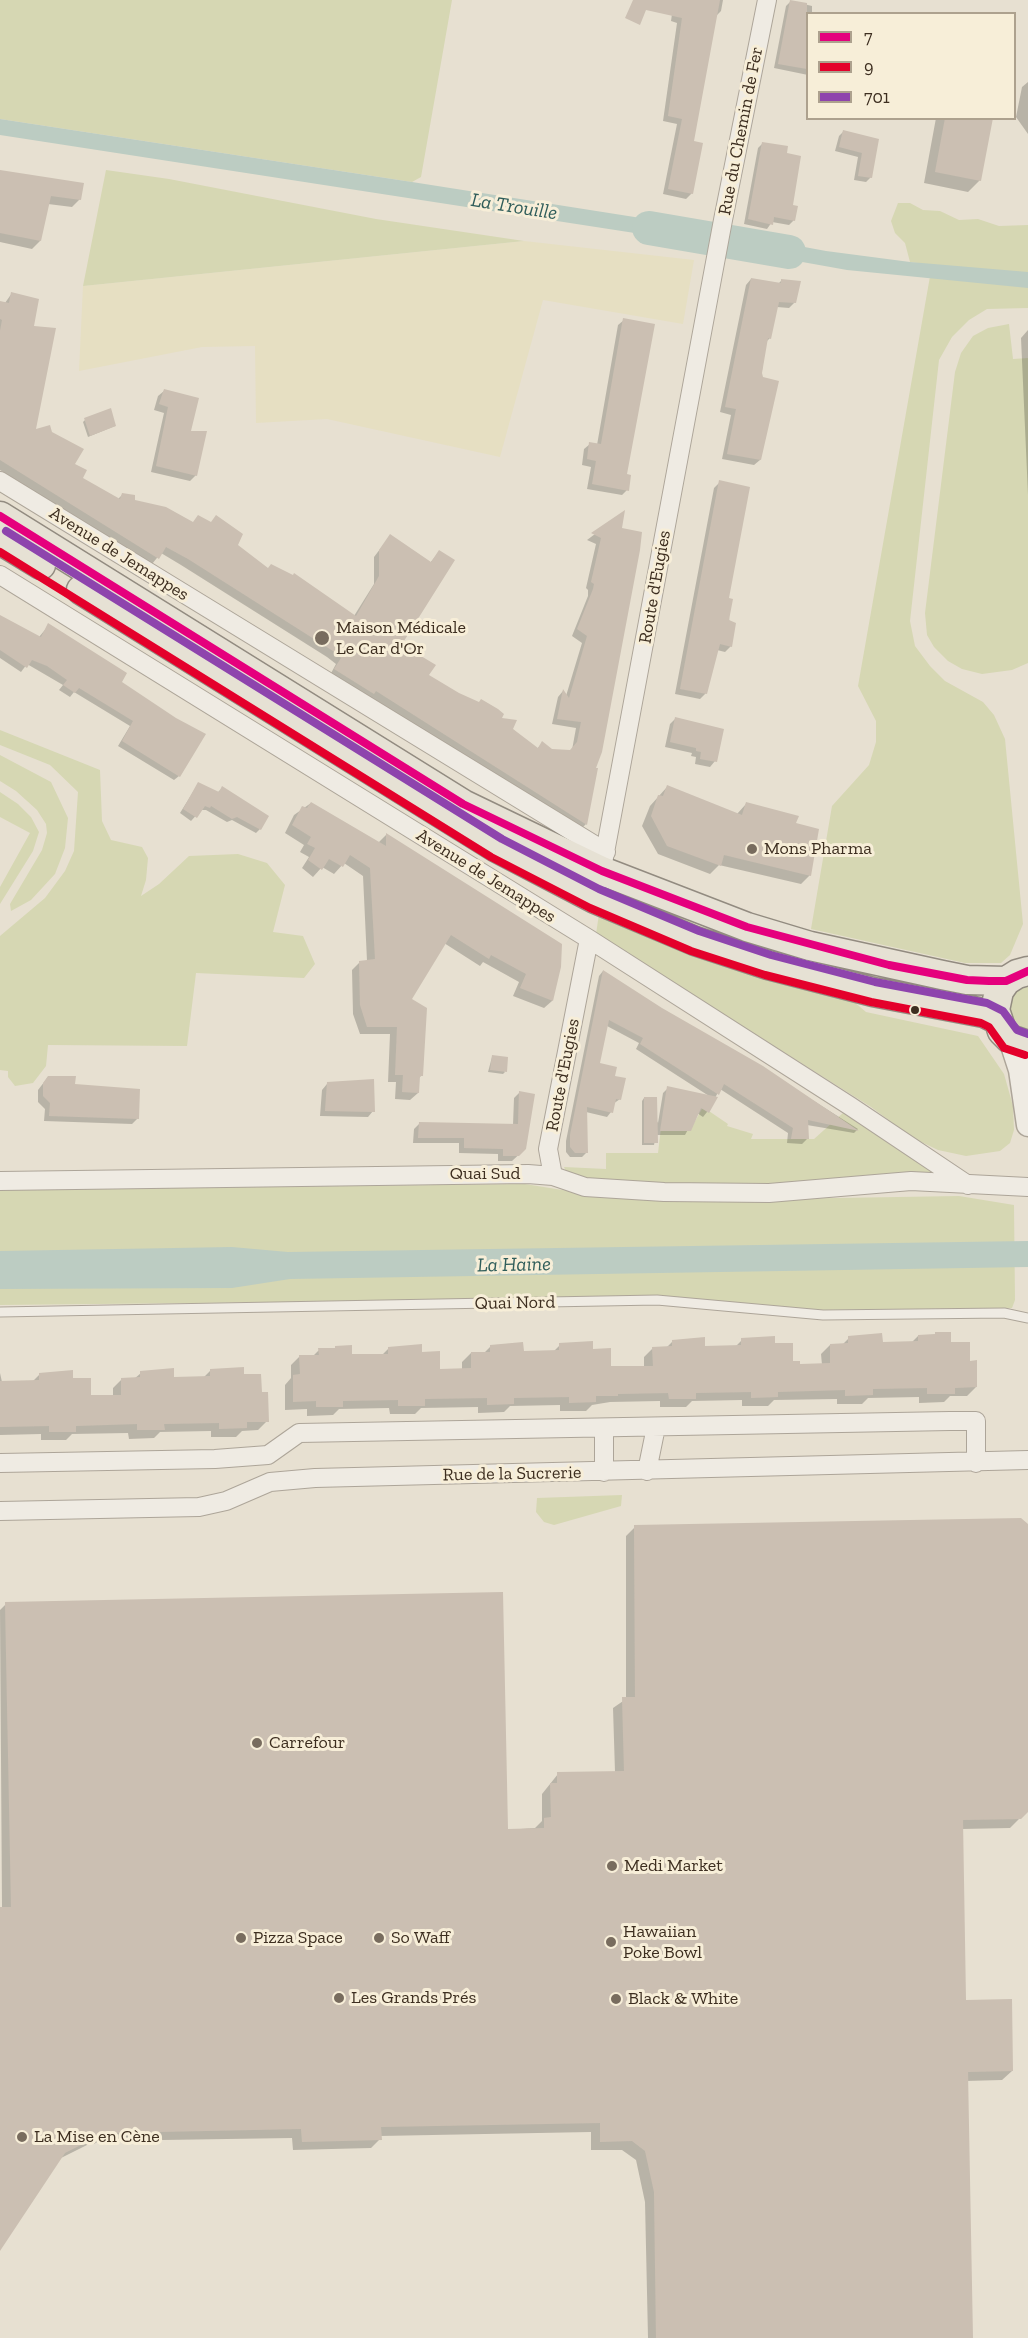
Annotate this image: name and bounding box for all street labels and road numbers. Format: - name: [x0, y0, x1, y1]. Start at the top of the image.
- street label: Rue du Chemin de Fer: [714, 45, 768, 217]
- street label: Avenue de Jemappes: [45, 502, 193, 606]
- street label: Route d'Eugies: [634, 529, 676, 645]
- street label: Avenue de Jemappes: [412, 824, 560, 928]
- street label: Route d'Eugies: [541, 1017, 585, 1133]
- street label: Quai Sud: [450, 1163, 520, 1185]
- street label: Quai Nord: [474, 1291, 556, 1315]
- street label: Rue de la Sucrerie: [442, 1462, 582, 1486]

